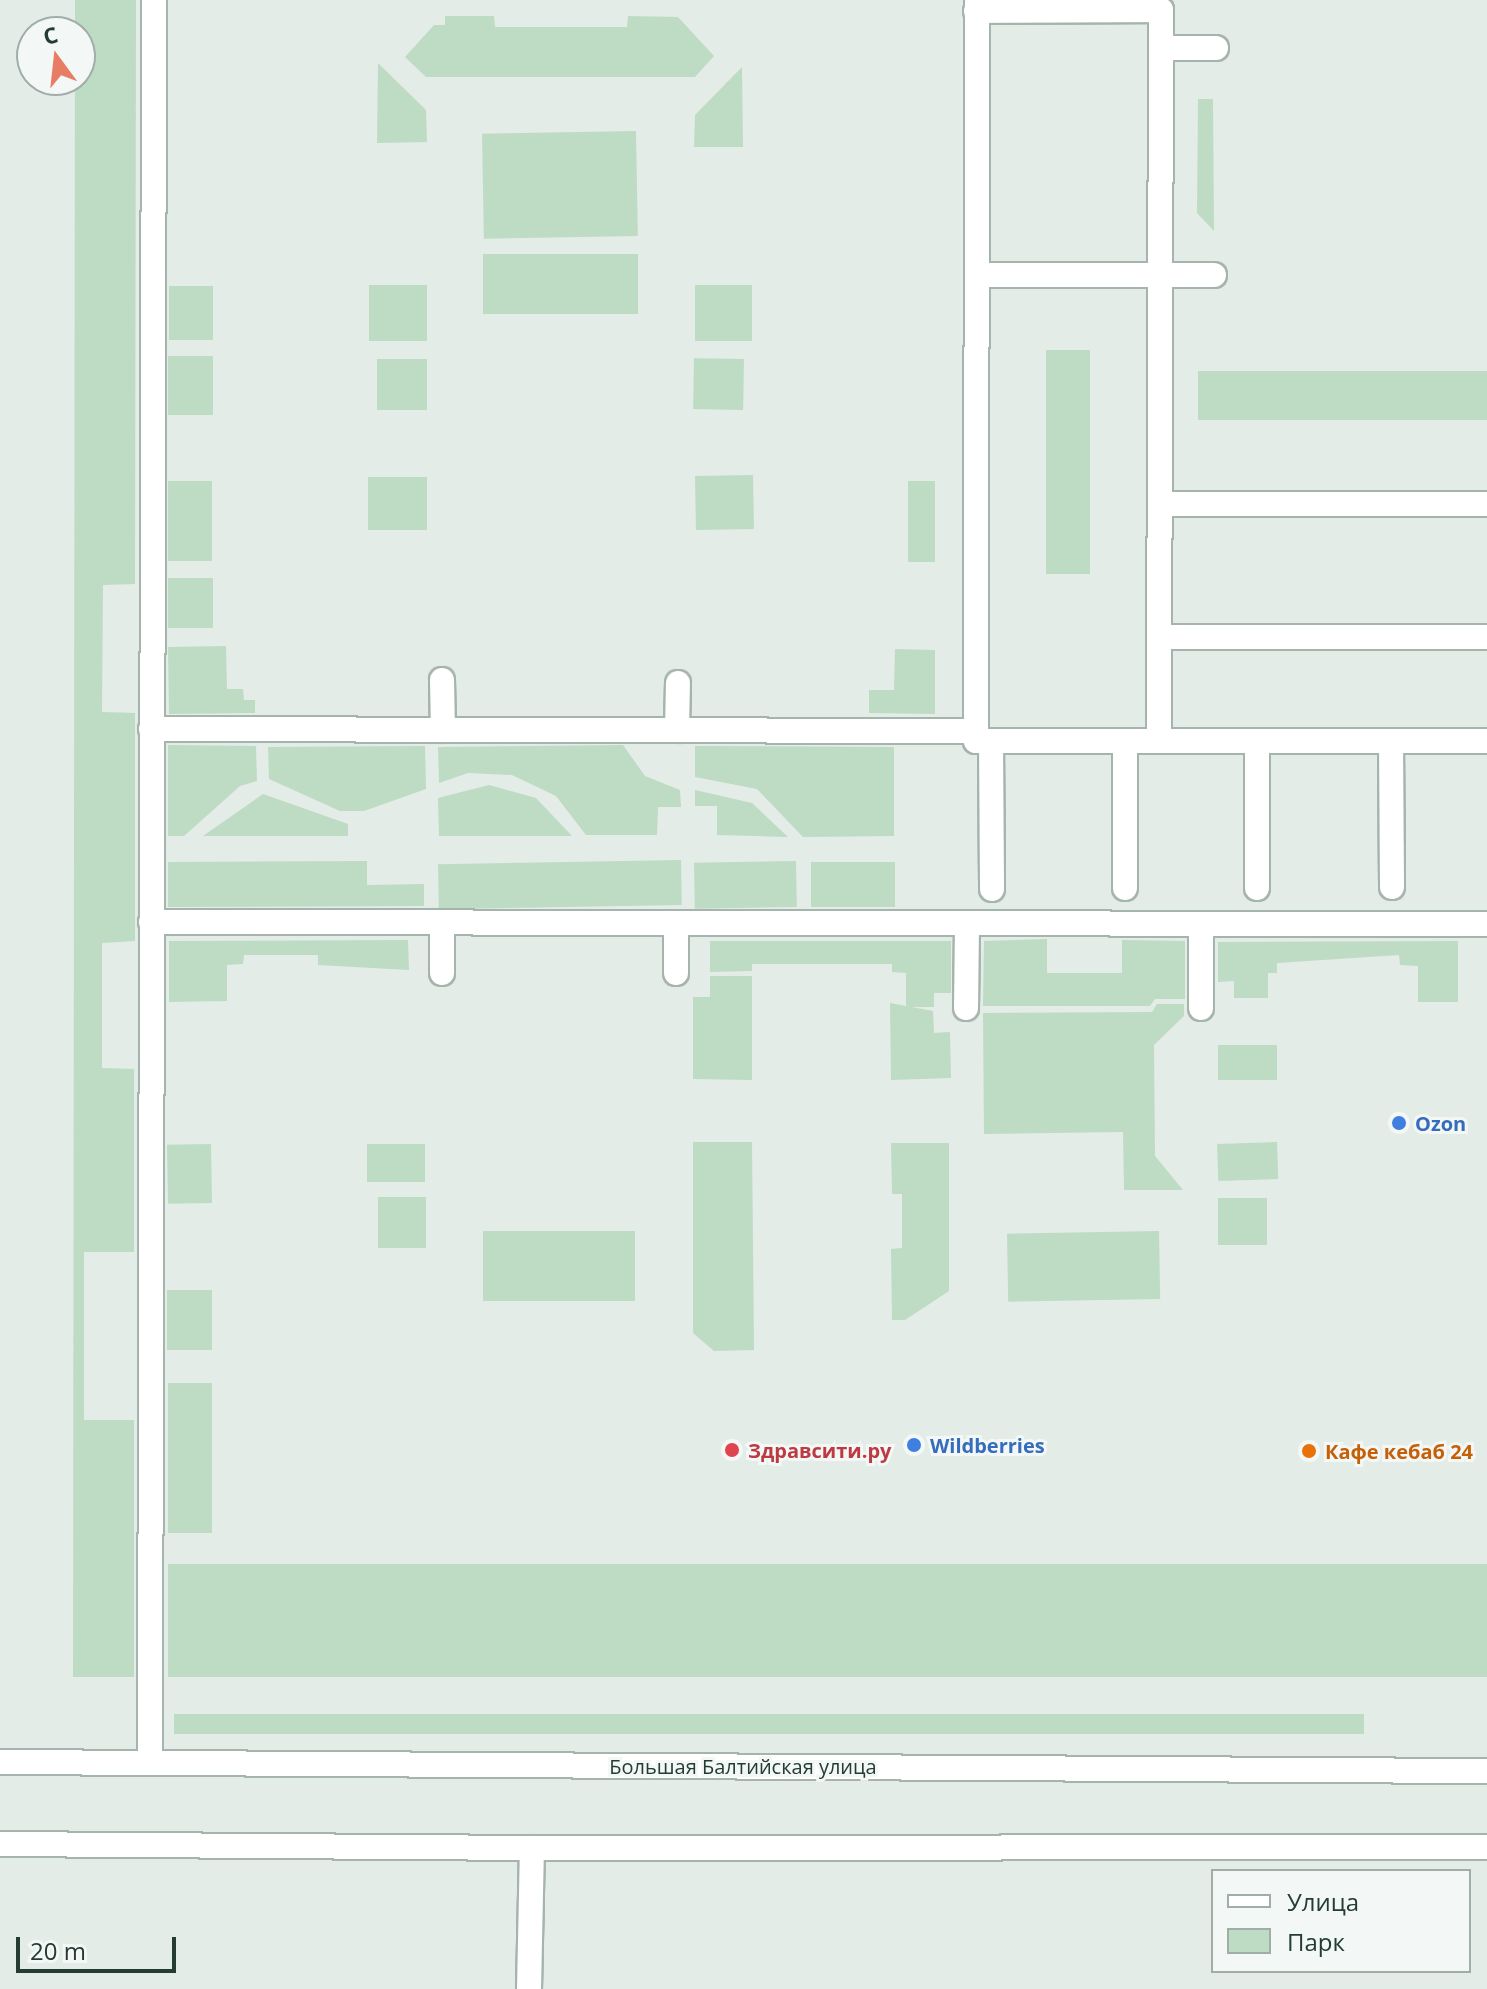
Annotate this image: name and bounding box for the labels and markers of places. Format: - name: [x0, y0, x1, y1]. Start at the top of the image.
- place label: Ozon: [1415, 1111, 1466, 1135]
- marker: Ozon: [1390, 1114, 1408, 1132]
- place label: Wildberries: [930, 1433, 1045, 1457]
- marker: Wildberries: [905, 1436, 923, 1454]
- place label: Здравсити.ру: [748, 1438, 891, 1462]
- place label: Кафе кебаб 24: [1325, 1439, 1473, 1463]
- marker: Здравсити.ру: [723, 1441, 741, 1459]
- marker: Кафе кебаб 24: [1300, 1442, 1318, 1460]

